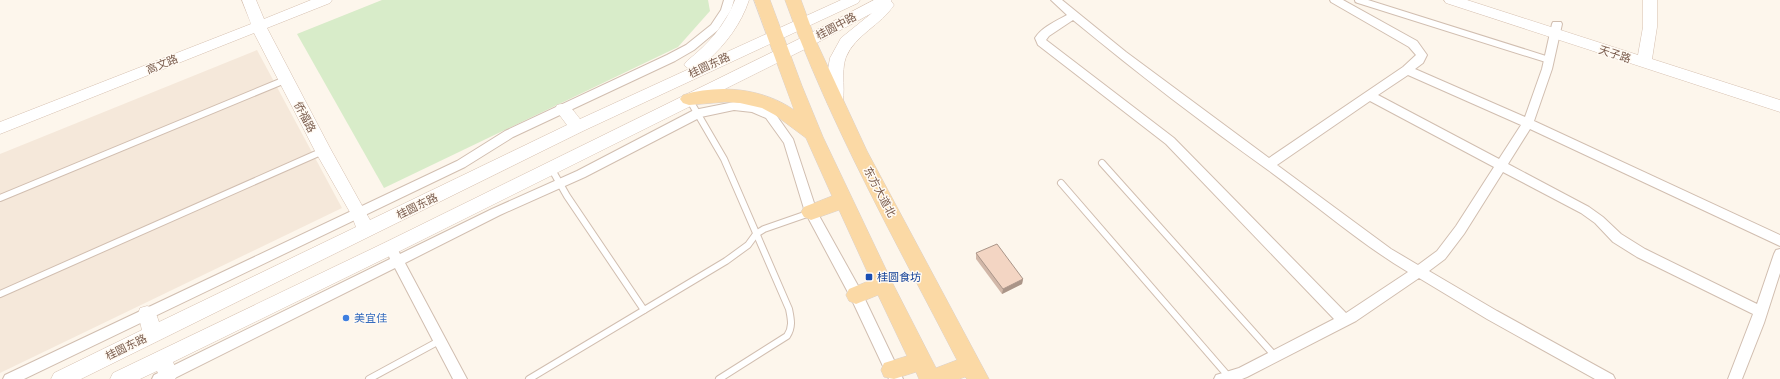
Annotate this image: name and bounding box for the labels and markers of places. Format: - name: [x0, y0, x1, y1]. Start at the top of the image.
- place label: 桂圆食坊: [877, 271, 921, 283]
- marker: 桂圆食坊: [864, 272, 874, 282]
- place label: 美宜佳: [354, 312, 387, 324]
- marker: 美宜佳: [341, 313, 351, 323]

